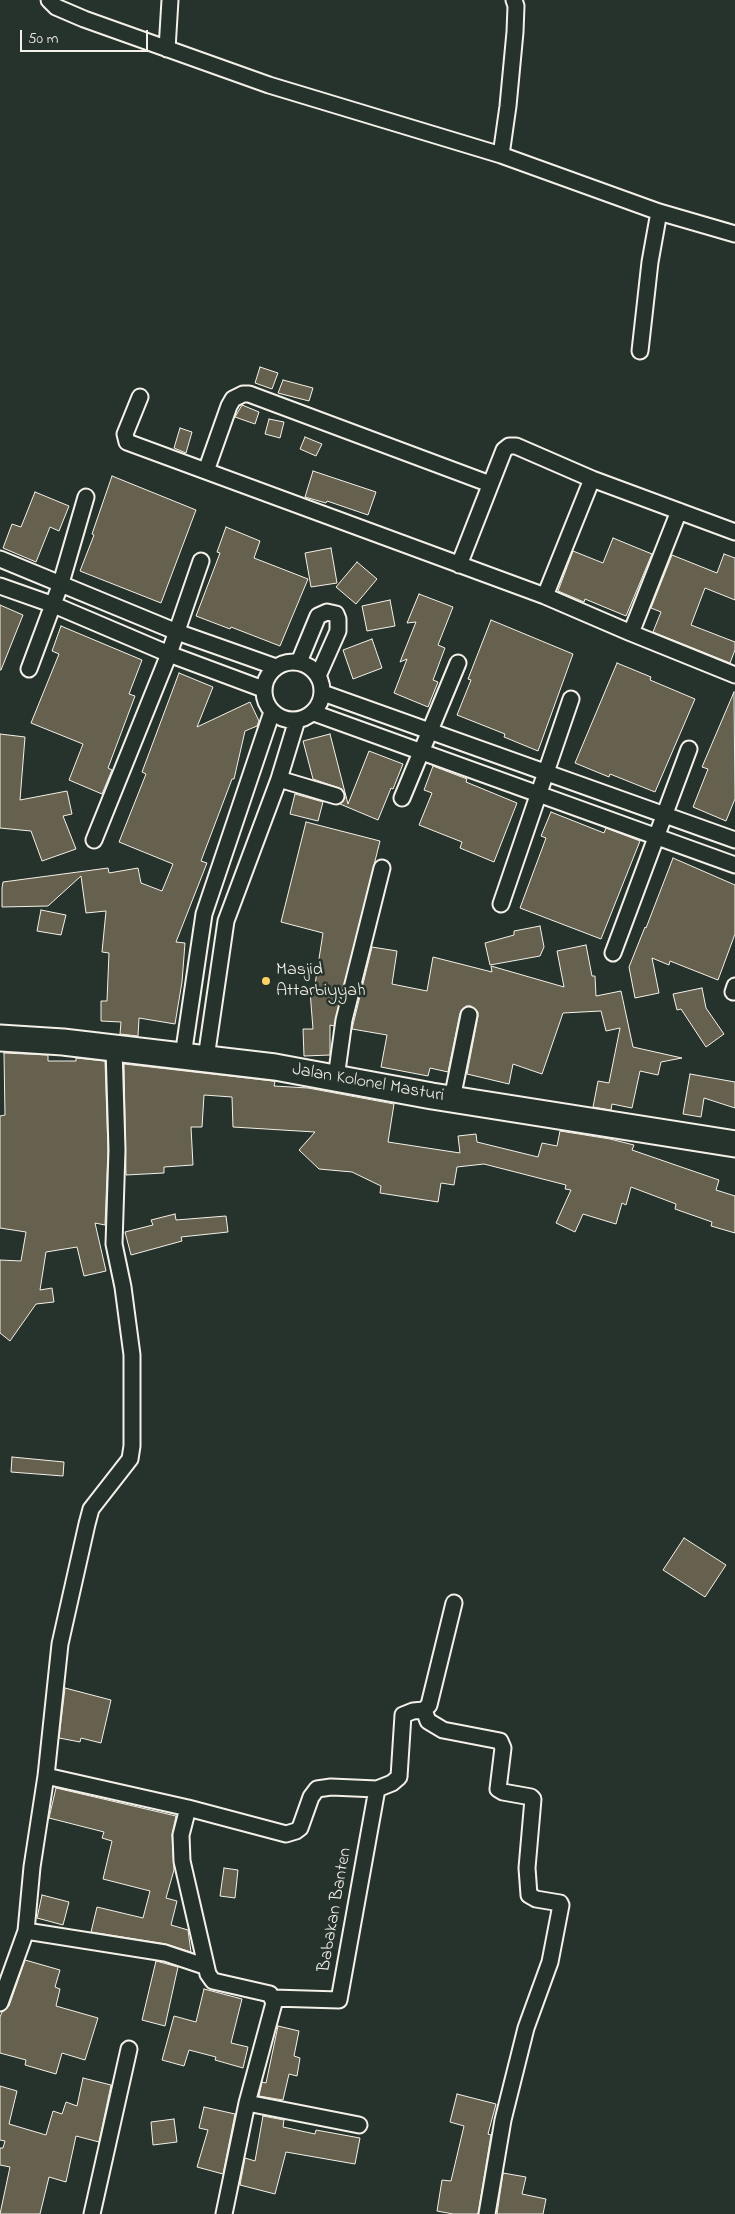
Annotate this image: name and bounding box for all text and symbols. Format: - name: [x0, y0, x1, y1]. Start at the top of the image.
- scale bar: [22, 20, 150, 52]
- text: 50 m: [28, 28, 58, 50]
- place label: Masjid Attarbiyyah: [276, 960, 366, 1002]
- marker: Masjid Attarbiyyah: [260, 975, 272, 987]
- street label: Jalan Kolonel Masturi: [290, 1060, 446, 1108]
- street label: Babakan Banten: [314, 1846, 358, 1974]

